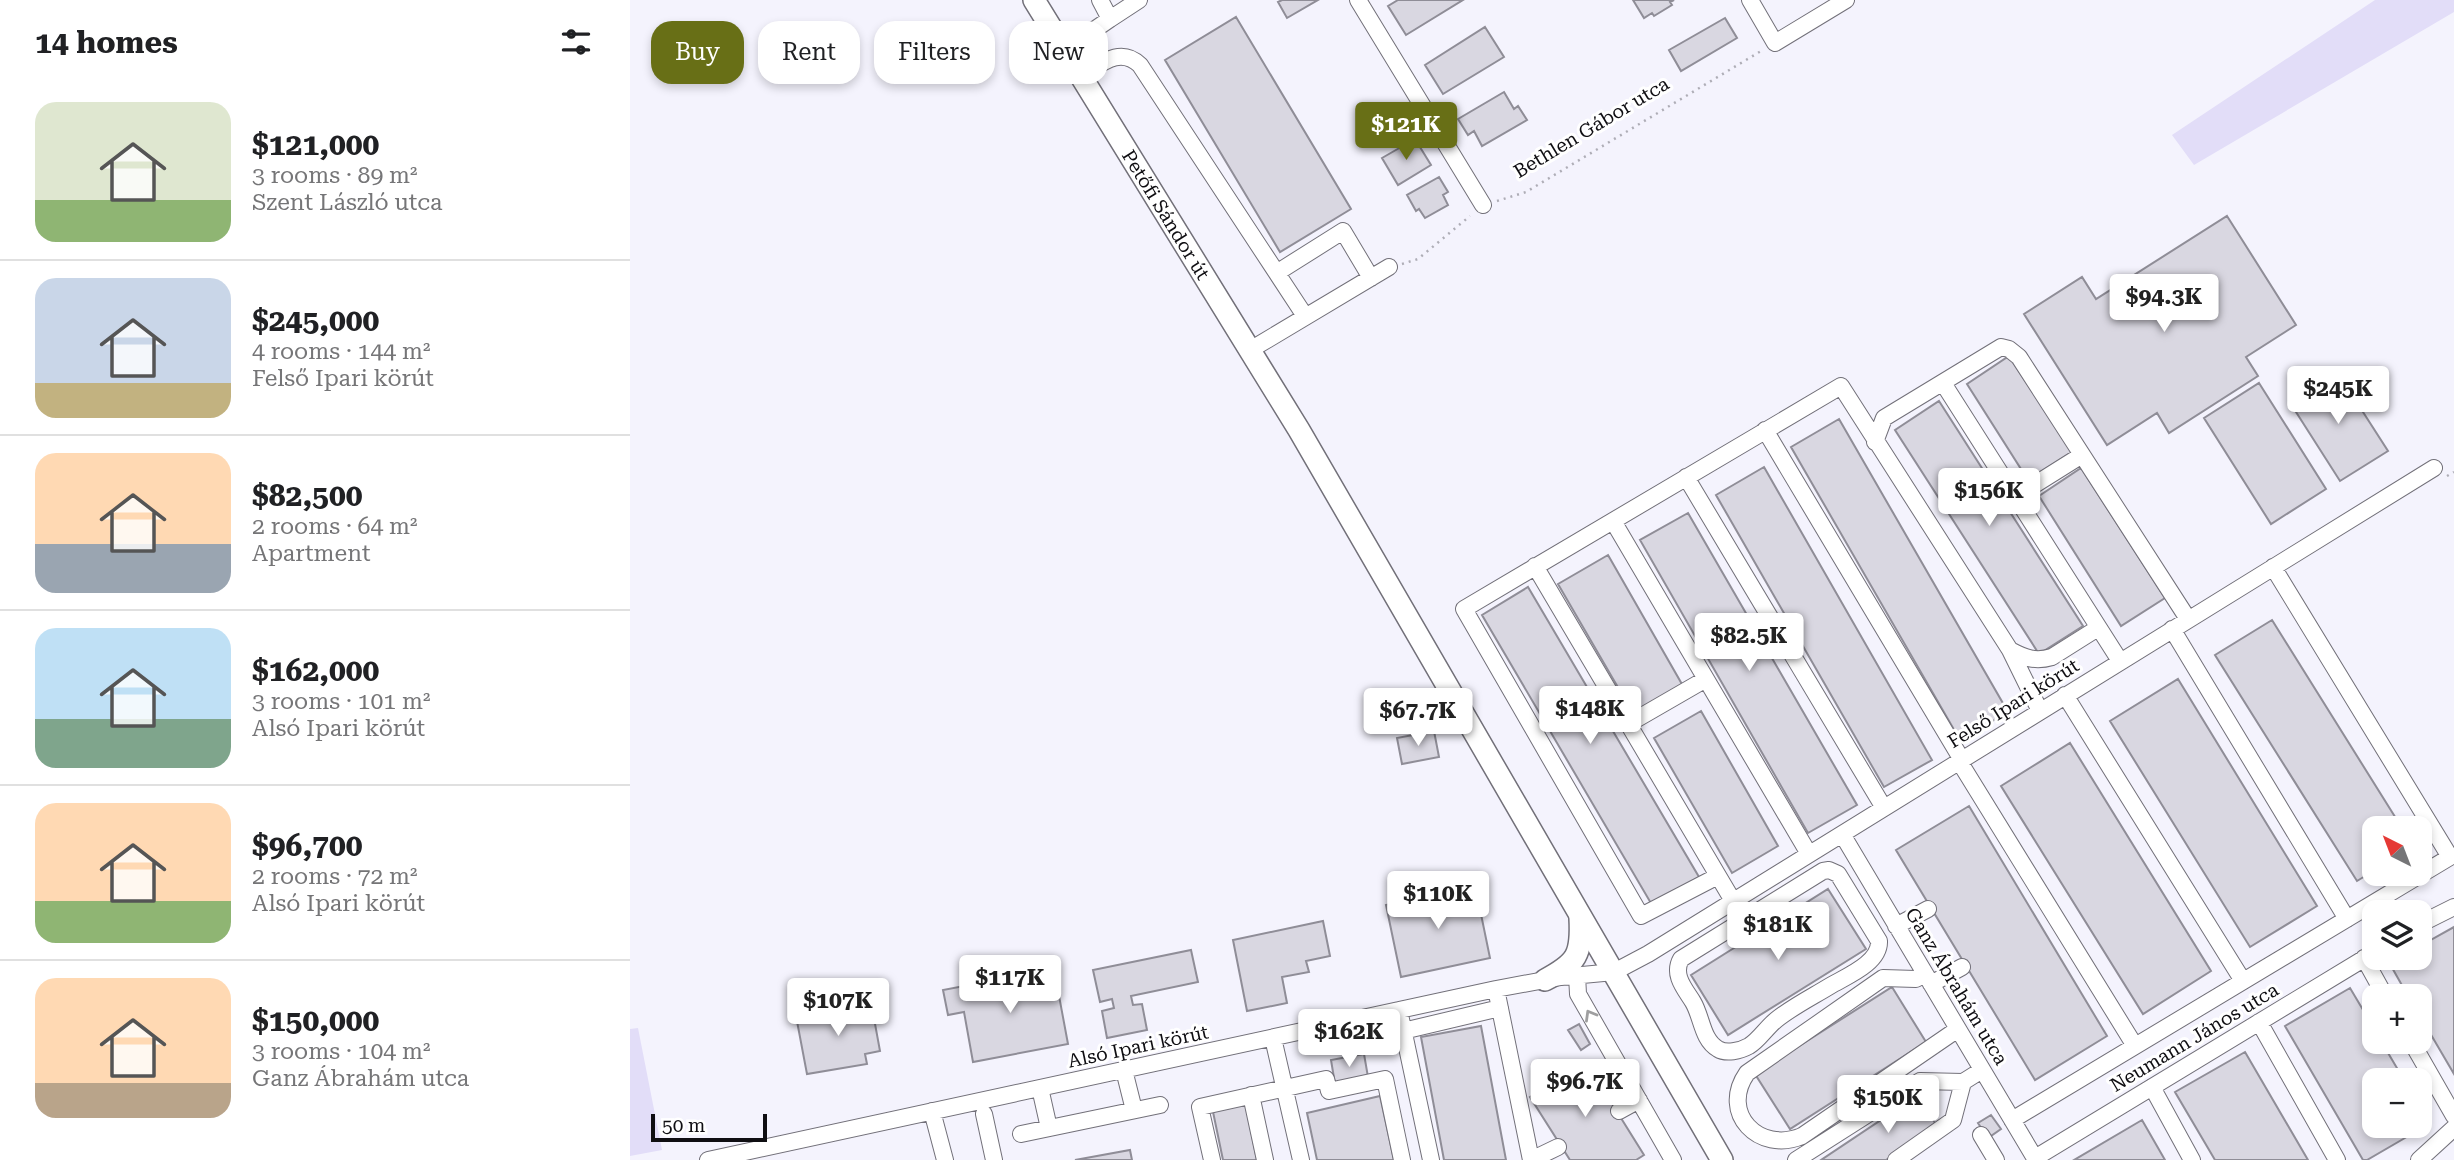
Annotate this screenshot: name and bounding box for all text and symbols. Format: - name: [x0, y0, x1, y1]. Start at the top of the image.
- chip: Buy: [651, 21, 744, 84]
- chip: Rent: [758, 21, 860, 84]
- chip: Filters: [874, 21, 995, 84]
- chip: New: [1009, 21, 1108, 84]
- icon: filters: [557, 23, 595, 61]
- text: 14 homes: [35, 25, 178, 60]
- street label: Bethlen Gábor utca: [1509, 72, 1674, 183]
- pin: $121K: [1357, 102, 1455, 162]
- text: $121K: [1371, 111, 1441, 138]
- text: $121,000: [252, 127, 379, 162]
- icon: home: [91, 130, 175, 214]
- street label: Petőfi Sándor út: [1117, 146, 1214, 284]
- text: 3 rooms · 89 m²: [252, 162, 418, 189]
- text: Szent László utca: [252, 189, 443, 216]
- pin: $94.3K: [2107, 274, 2221, 334]
- text: $94.3K: [2126, 283, 2202, 310]
- text: $245,000: [252, 303, 379, 338]
- icon: home: [91, 306, 175, 390]
- text: 4 rooms · 144 m²: [252, 338, 430, 365]
- text: Felső Ipari körút: [252, 365, 434, 392]
- pin: $245K: [2289, 366, 2387, 426]
- text: $245K: [2303, 375, 2373, 402]
- pin: $156K: [1940, 468, 2038, 528]
- text: $156K: [1954, 477, 2024, 504]
- text: $82,500: [252, 478, 363, 513]
- icon: home: [91, 481, 175, 565]
- text: 2 rooms · 64 m²: [252, 513, 418, 540]
- text: Apartment: [252, 540, 371, 567]
- pin: $82.5K: [1692, 614, 1806, 673]
- text: $82.5K: [1711, 622, 1787, 649]
- text: $162,000: [252, 653, 379, 688]
- street label: Felső Ipari körút: [1943, 654, 2083, 753]
- icon: home: [91, 656, 175, 740]
- pin: $148K: [1541, 686, 1639, 746]
- text: 3 rooms · 101 m²: [252, 688, 430, 715]
- pin: $67.7K: [1361, 688, 1475, 748]
- text: $148K: [1555, 695, 1625, 722]
- text: $67.7K: [1380, 697, 1456, 724]
- text: Alsó Ipari körút: [252, 715, 425, 742]
- north arrow: [2362, 816, 2432, 886]
- map controls: [2362, 816, 2432, 1138]
- text: $96,700: [252, 828, 363, 863]
- icon: home: [91, 831, 175, 915]
- text: 2 rooms · 72 m²: [252, 863, 418, 890]
- pin: $110K: [1389, 872, 1487, 931]
- text: $110K: [1403, 880, 1473, 907]
- text: Alsó Ipari körút: [252, 890, 425, 917]
- button: layers: [2362, 900, 2432, 970]
- pin: $181K: [1729, 902, 1827, 962]
- street label: Ganz Ábrahám utca: [1900, 903, 2013, 1070]
- text: $181K: [1743, 911, 1813, 938]
- pin: $117K: [961, 956, 1059, 1015]
- text: $117K: [975, 964, 1045, 991]
- pin: $107K: [789, 978, 887, 1038]
- street label: Neumann János utca: [2106, 978, 2283, 1097]
- button: +: [2362, 984, 2432, 1054]
- text: $107K: [803, 987, 873, 1014]
- text: $150,000: [252, 1003, 379, 1038]
- icon: home: [91, 1006, 175, 1090]
- pin: $162K: [1300, 1010, 1398, 1069]
- one-way arrow: [1585, 1010, 1598, 1023]
- text: $162K: [1314, 1018, 1384, 1045]
- street label: Alsó Ipari körút: [1066, 1020, 1210, 1073]
- text: 3 rooms · 104 m²: [252, 1038, 430, 1065]
- pin: $96.7K: [1528, 1060, 1642, 1119]
- text: Ganz Ábrahám utca: [252, 1065, 469, 1092]
- text: $96.7K: [1547, 1068, 1623, 1095]
- button: −: [2362, 1068, 2432, 1138]
- pin: $150K: [1839, 1076, 1937, 1135]
- text: $150K: [1853, 1084, 1923, 1111]
- scale bar: [651, 1111, 766, 1143]
- text: 50 m: [662, 1114, 705, 1137]

